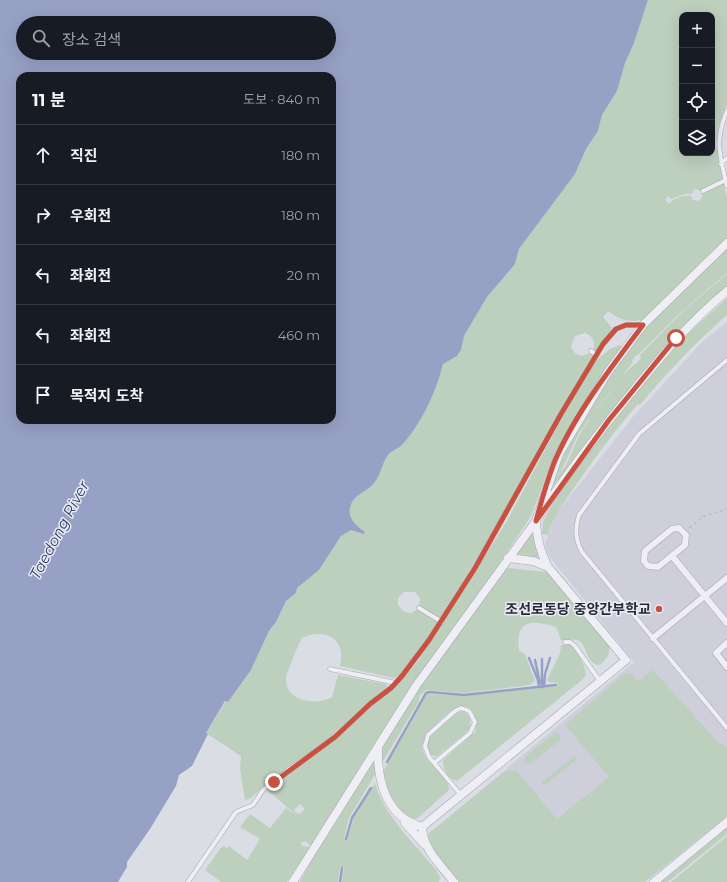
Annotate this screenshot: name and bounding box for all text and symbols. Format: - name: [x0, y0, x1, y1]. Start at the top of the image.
- map controls: [679, 12, 715, 156]
- button: +: [679, 12, 715, 48]
- search box: [16, 16, 336, 60]
- icon: search: [30, 27, 52, 49]
- text: 장소 검색: [62, 30, 121, 49]
- button: −: [679, 48, 715, 84]
- button: locate: [679, 84, 715, 120]
- text: 11 분: [32, 90, 66, 110]
- text: 도보 · 840 m: [243, 91, 320, 107]
- button: layers: [679, 120, 715, 156]
- icon: ahead: [32, 144, 54, 166]
- text: 직진: [70, 146, 98, 165]
- text: 180 m: [281, 147, 320, 163]
- icon: right: [32, 204, 54, 226]
- text: 우회전: [70, 206, 111, 225]
- text: 180 m: [281, 207, 320, 223]
- icon: left: [32, 264, 54, 286]
- text: 좌회전: [70, 266, 111, 285]
- text: 20 m: [287, 267, 320, 283]
- icon: left: [32, 324, 54, 346]
- text: 좌회전: [70, 326, 111, 345]
- text: 460 m: [278, 327, 320, 343]
- route start: [667, 329, 685, 347]
- icon: arrive: [32, 384, 54, 406]
- text: 목적지 도착: [70, 386, 143, 405]
- water label: Taedong River: [25, 477, 93, 582]
- place label: 조선로동당 중앙간부학교: [505, 600, 651, 618]
- marker: 조선로동당 중앙간부학교: [654, 604, 664, 614]
- route end: [265, 773, 283, 791]

